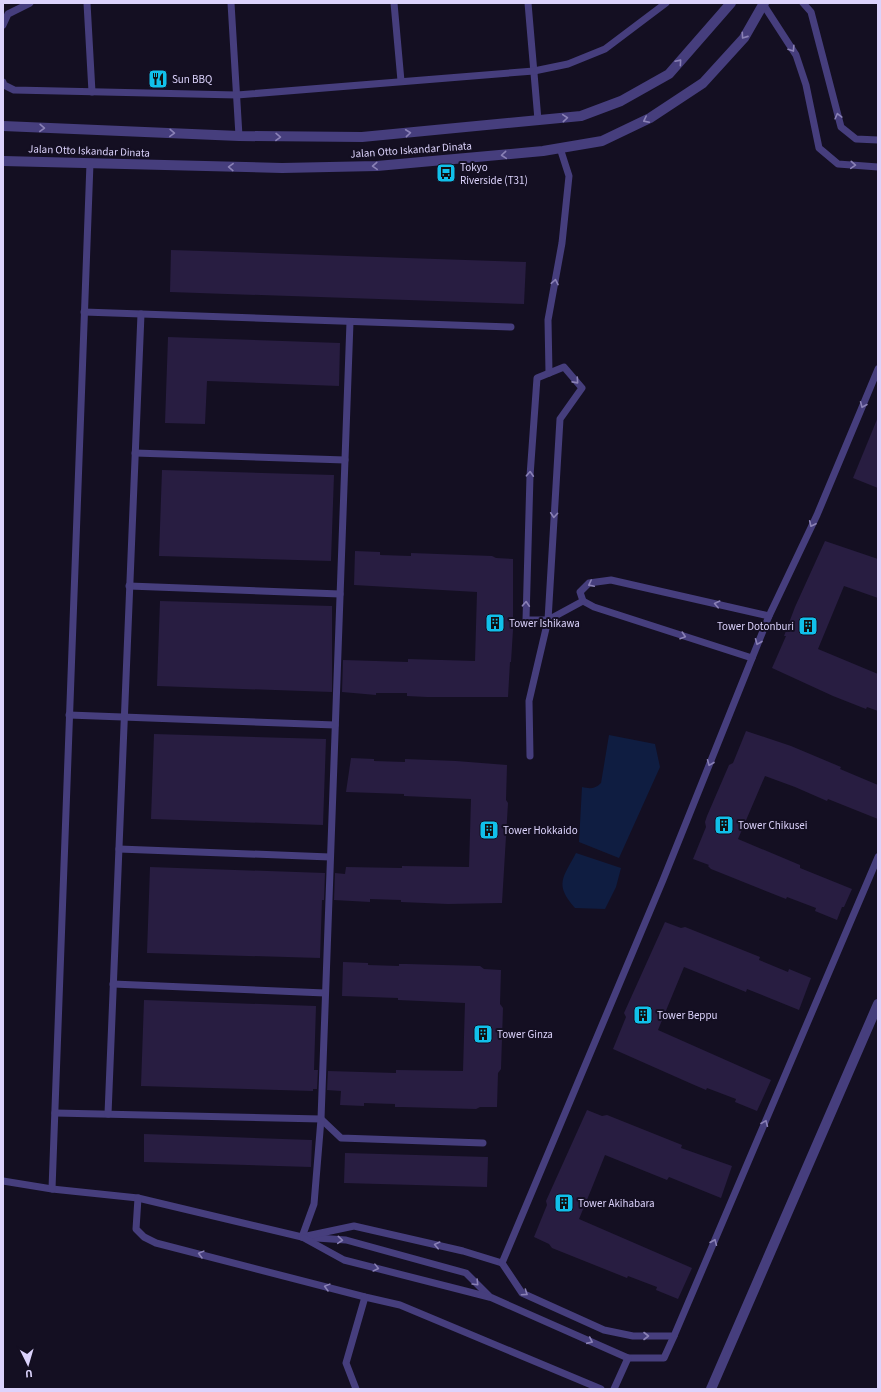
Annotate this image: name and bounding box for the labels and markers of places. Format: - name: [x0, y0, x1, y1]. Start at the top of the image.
- restaurant icon: Sun BBQ: [147, 68, 169, 90]
- place label: Sun BBQ: [172, 72, 212, 87]
- place label: Tokyo Riverside (T31): [460, 160, 528, 188]
- bus stop icon: Tokyo Riverside (T31): [435, 162, 457, 184]
- building icon: Tower Ishikawa: [484, 612, 506, 634]
- building icon: Tower Dotonburi: [797, 615, 819, 637]
- place label: Tower Ishikawa: [509, 616, 580, 631]
- place label: Tower Dotonburi: [717, 619, 794, 634]
- building icon: Tower Chikusei: [713, 814, 735, 836]
- place label: Tower Chikusei: [738, 818, 807, 833]
- building icon: Tower Hokkaido: [478, 819, 500, 841]
- place label: Tower Hokkaido: [503, 823, 578, 838]
- building icon: Tower Beppu: [632, 1004, 654, 1026]
- place label: Tower Beppu: [657, 1008, 718, 1023]
- building icon: Tower Ginza: [472, 1023, 494, 1045]
- place label: Tower Ginza: [497, 1027, 553, 1042]
- building icon: Tower Akihabara: [553, 1192, 575, 1214]
- place label: Tower Akihabara: [578, 1196, 655, 1211]

